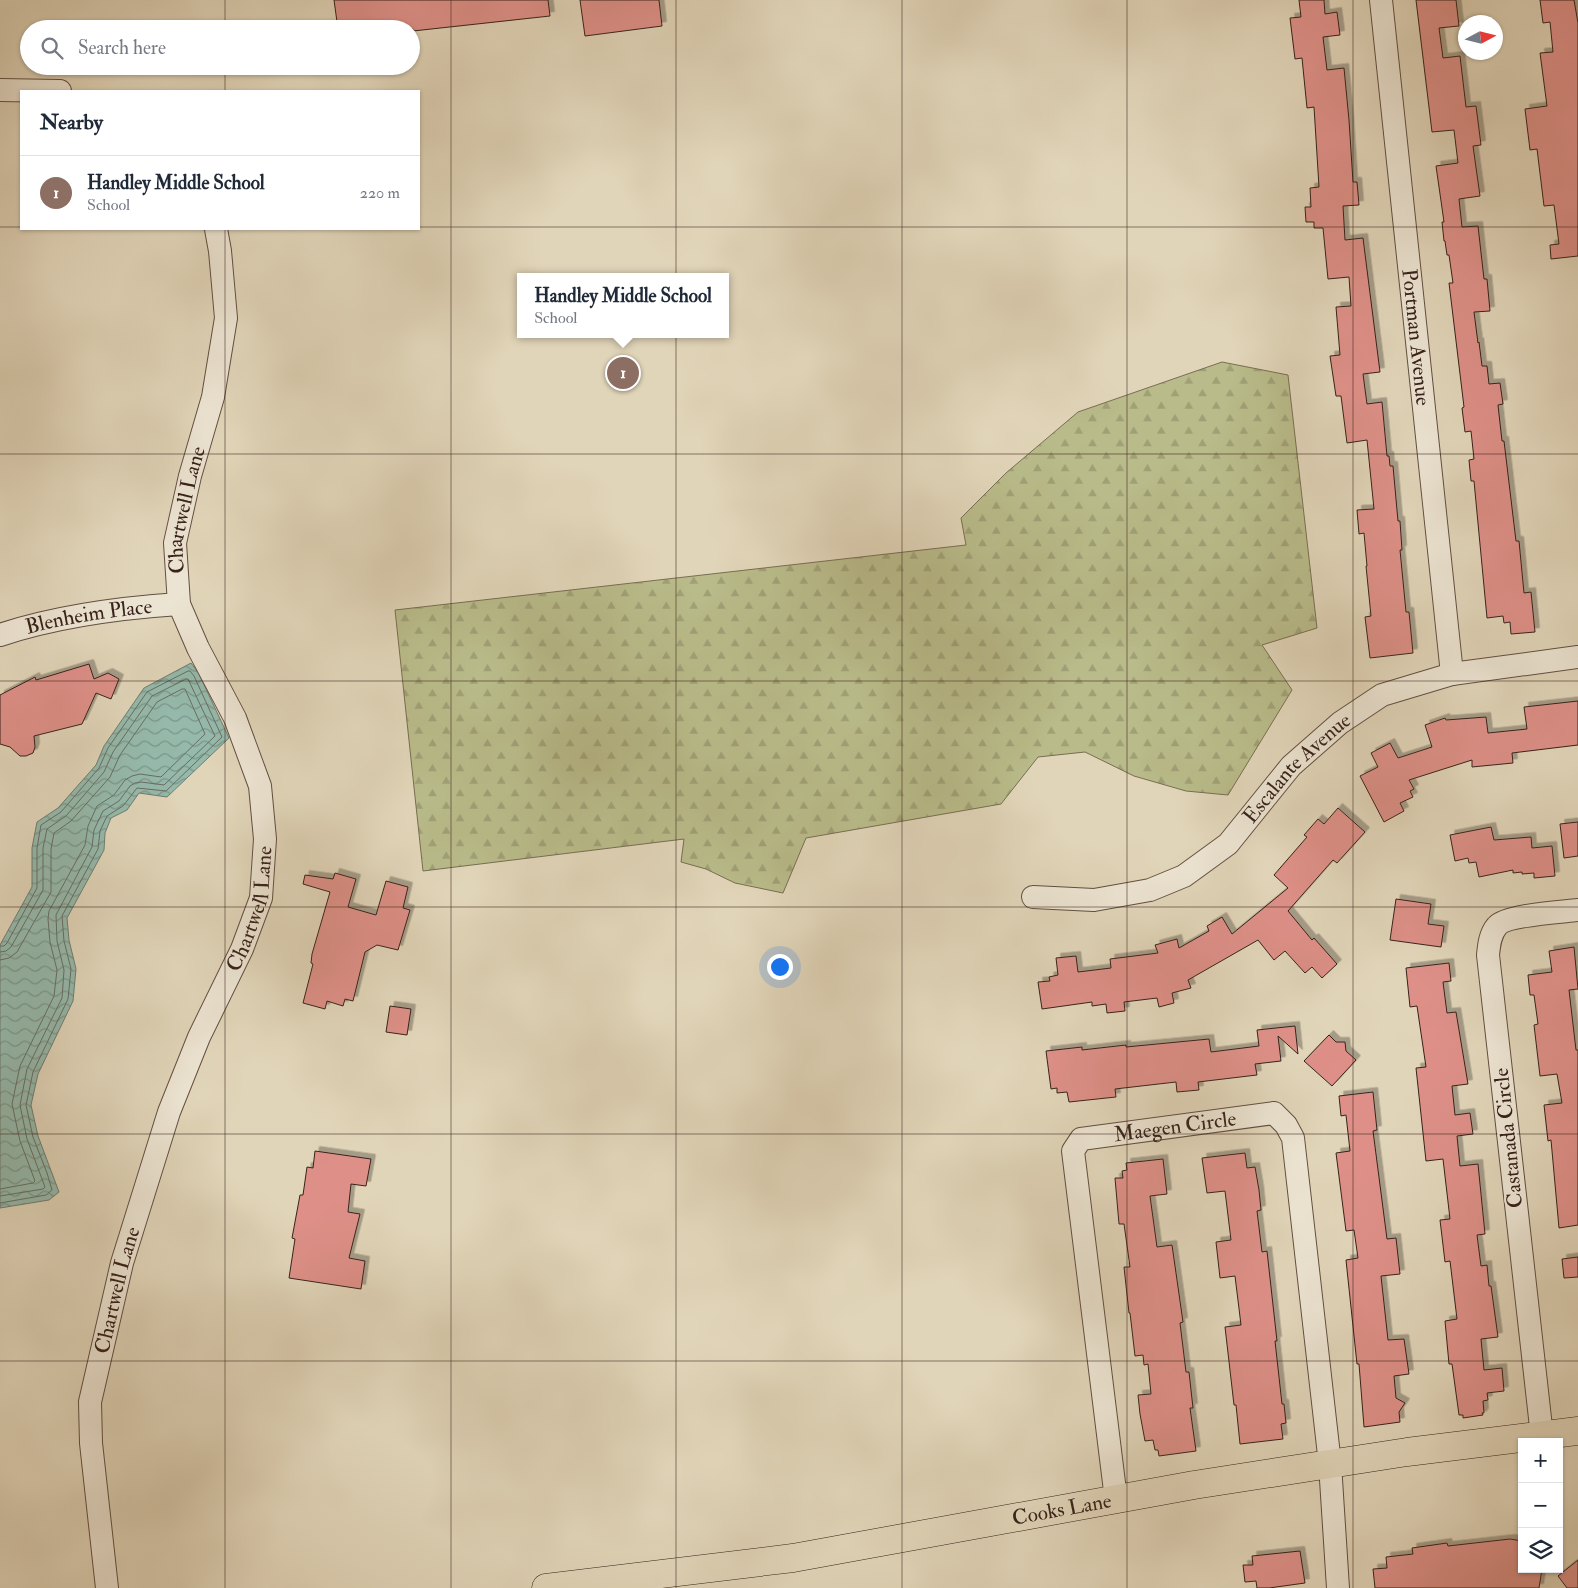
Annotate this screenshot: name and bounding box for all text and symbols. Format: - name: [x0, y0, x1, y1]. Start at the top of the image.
- north arrow: [1458, 15, 1503, 60]
- search box: [20, 20, 420, 75]
- icon: search: [38, 34, 66, 62]
- text: Search here: [78, 36, 166, 60]
- text: Nearby: [40, 109, 103, 136]
- text: Handley Middle School: [87, 171, 265, 195]
- text: 1: [53, 183, 59, 203]
- text: 220 m: [360, 183, 400, 203]
- text: School: [87, 195, 130, 215]
- street label: Portman Avenue: [1395, 267, 1437, 407]
- popup: [517, 273, 729, 338]
- text: Handley Middle School: [534, 284, 712, 308]
- text: School: [534, 308, 577, 328]
- pin: 1: [607, 354, 639, 392]
- street label: Chartwell Lane: [162, 443, 212, 575]
- street label: Blenheim Place: [22, 593, 154, 641]
- street label: Escalante Avenue: [1237, 707, 1356, 829]
- street label: Chartwell Lane: [220, 845, 279, 976]
- your location: [767, 954, 793, 980]
- street label: Castanada Circle: [1488, 1066, 1529, 1209]
- street label: Maegen Circle: [1112, 1105, 1238, 1148]
- street label: Chartwell Lane: [89, 1223, 147, 1356]
- map controls: [1518, 1438, 1563, 1573]
- button: +: [1518, 1438, 1563, 1483]
- button: −: [1518, 1483, 1563, 1528]
- street label: Cooks Lane: [1010, 1487, 1114, 1532]
- button: layers: [1518, 1528, 1563, 1573]

